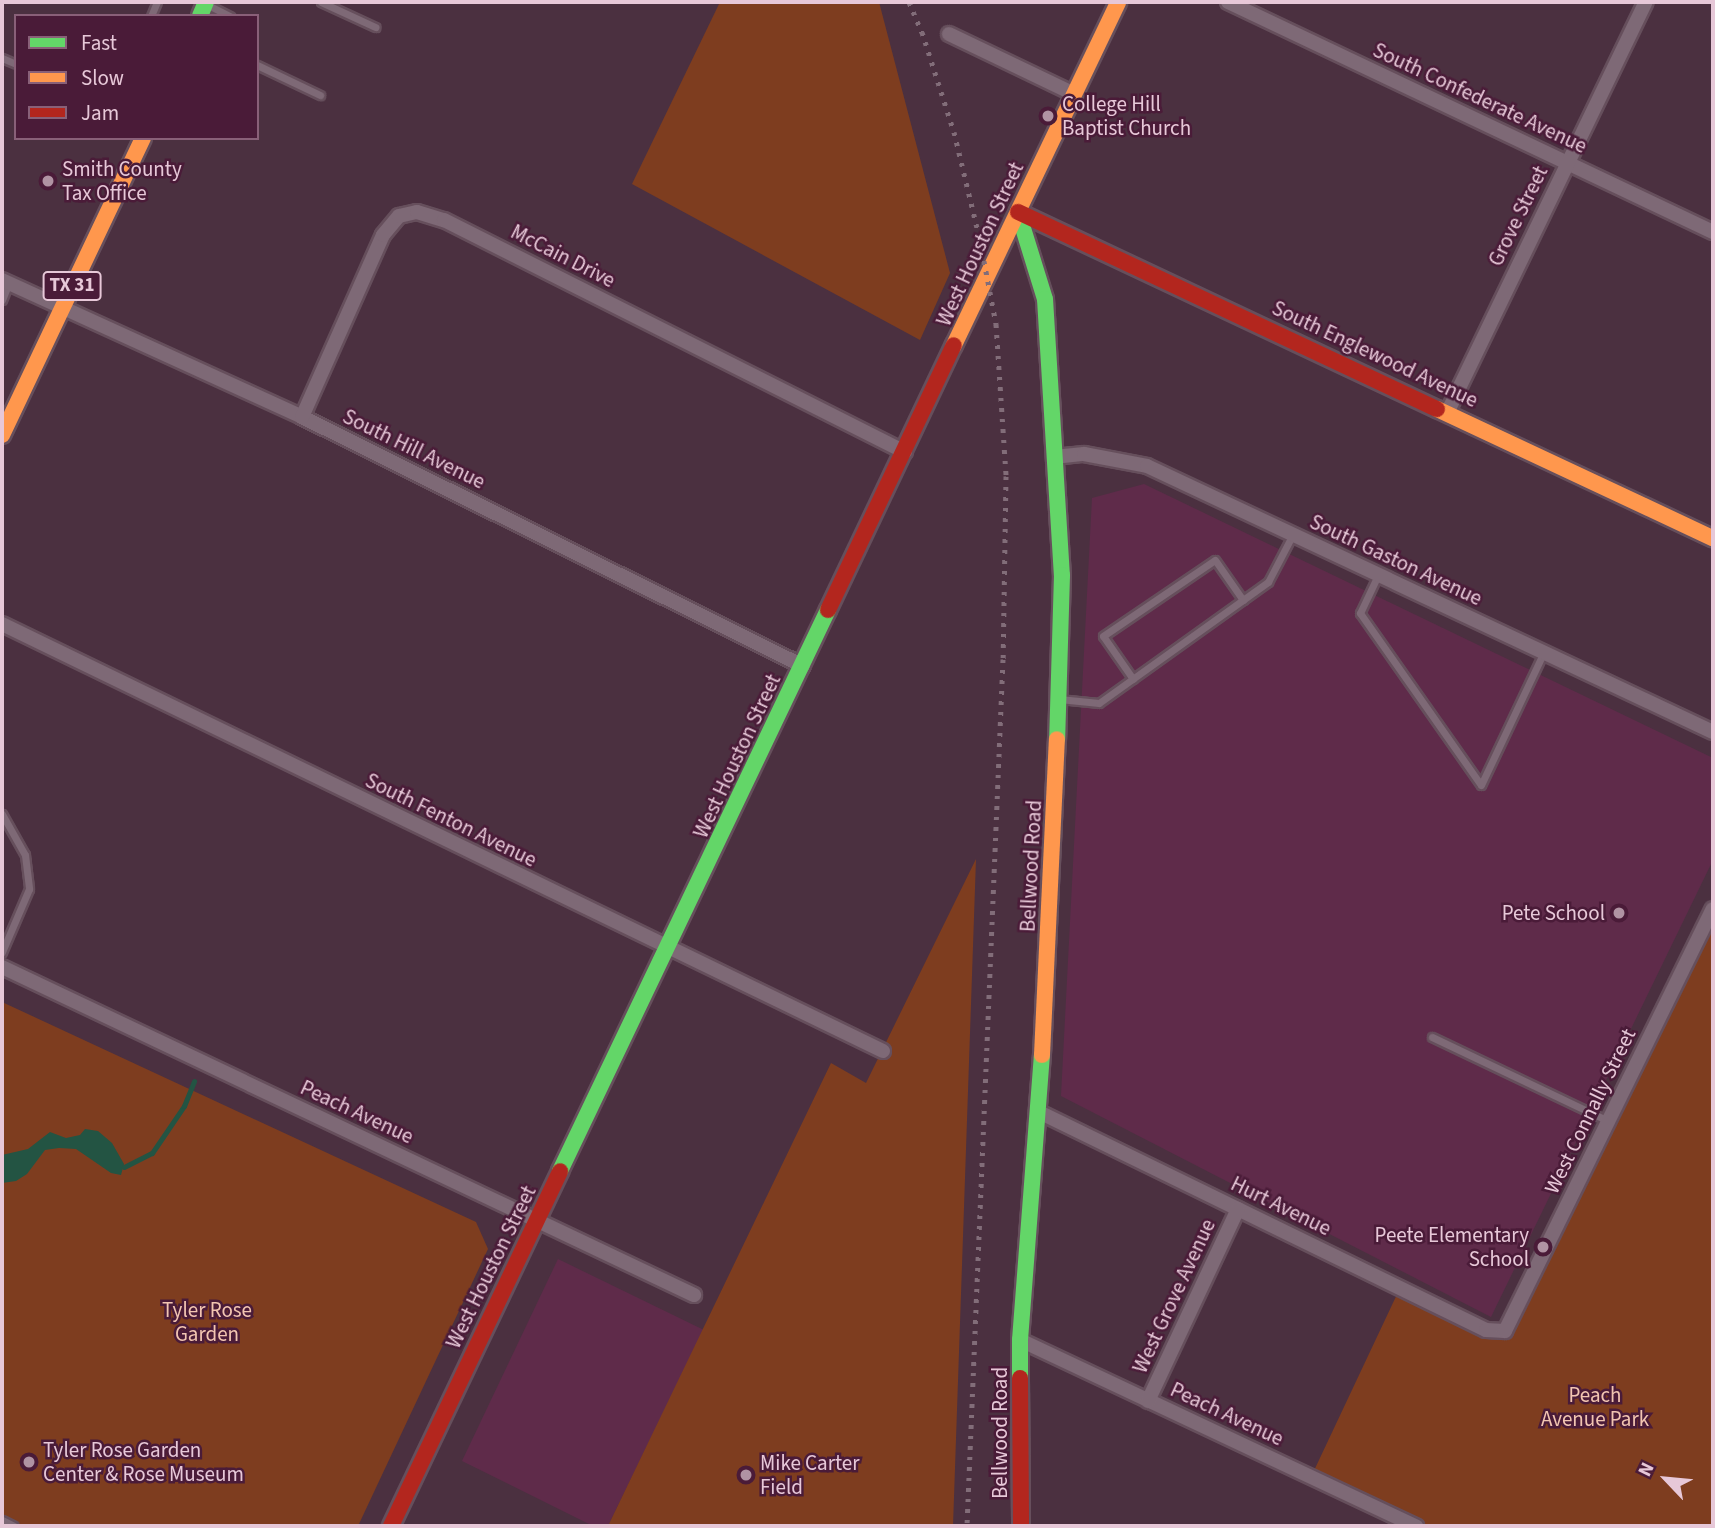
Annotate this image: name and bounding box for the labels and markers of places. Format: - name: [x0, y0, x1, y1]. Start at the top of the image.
- place label: College Hill Baptist Church: [1062, 91, 1191, 141]
- marker: College Hill Baptist Church: [1040, 108, 1056, 124]
- place label: Smith County Tax Office: [62, 156, 182, 206]
- marker: Smith County Tax Office: [40, 173, 56, 189]
- place label: Pete School: [1502, 900, 1605, 926]
- marker: Pete School: [1611, 905, 1627, 921]
- place label: Peete Elementary School: [1375, 1222, 1529, 1272]
- marker: Peete Elementary School: [1535, 1239, 1551, 1255]
- place label: Tyler Rose Garden Center & Rose Museum: [43, 1437, 244, 1487]
- place label: Mike Carter Field: [760, 1450, 859, 1500]
- marker: Tyler Rose Garden Center & Rose Museum: [21, 1454, 37, 1470]
- marker: Mike Carter Field: [738, 1467, 754, 1483]

